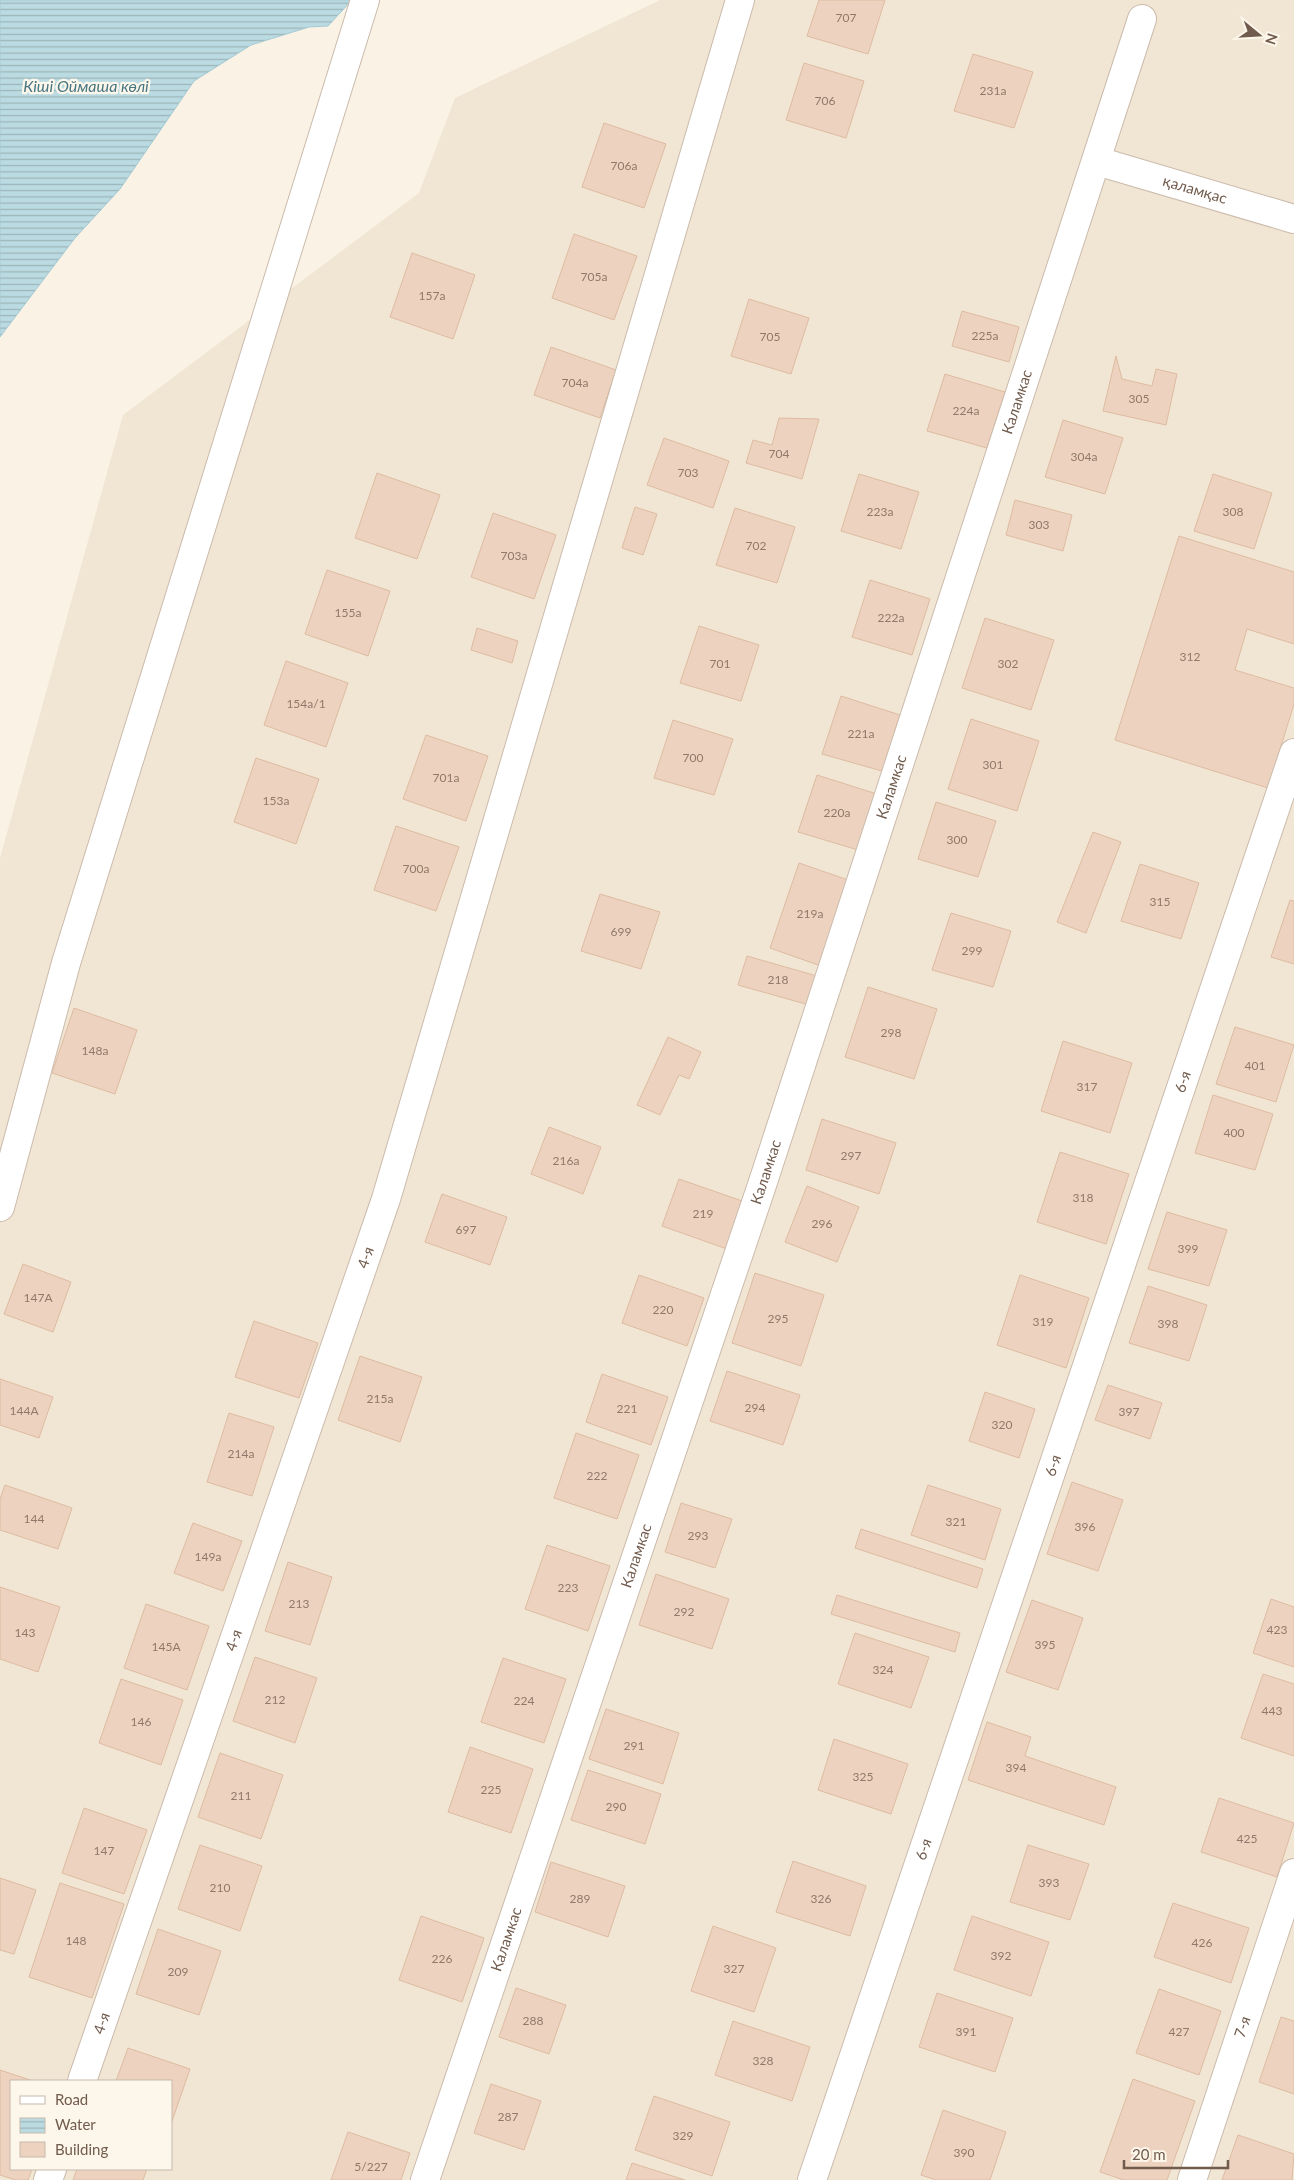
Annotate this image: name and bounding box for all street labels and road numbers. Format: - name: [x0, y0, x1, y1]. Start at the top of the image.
- street label: қаламқас: [1161, 171, 1229, 207]
- street label: Каламкас: [997, 367, 1035, 436]
- street label: Каламкас: [872, 752, 910, 821]
- street label: 6-я: [1170, 1068, 1194, 1095]
- street label: Каламкас: [746, 1137, 784, 1206]
- street label: 4-я: [353, 1244, 377, 1270]
- street label: 6-я: [1040, 1452, 1064, 1478]
- street label: Каламкас: [616, 1521, 655, 1590]
- street label: 4-я: [221, 1627, 245, 1653]
- street label: 6-я: [911, 1836, 935, 1862]
- street label: Каламкас: [486, 1905, 525, 1974]
- street label: 4-я: [89, 2010, 113, 2036]
- street label: 7-я: [1230, 2014, 1254, 2040]

